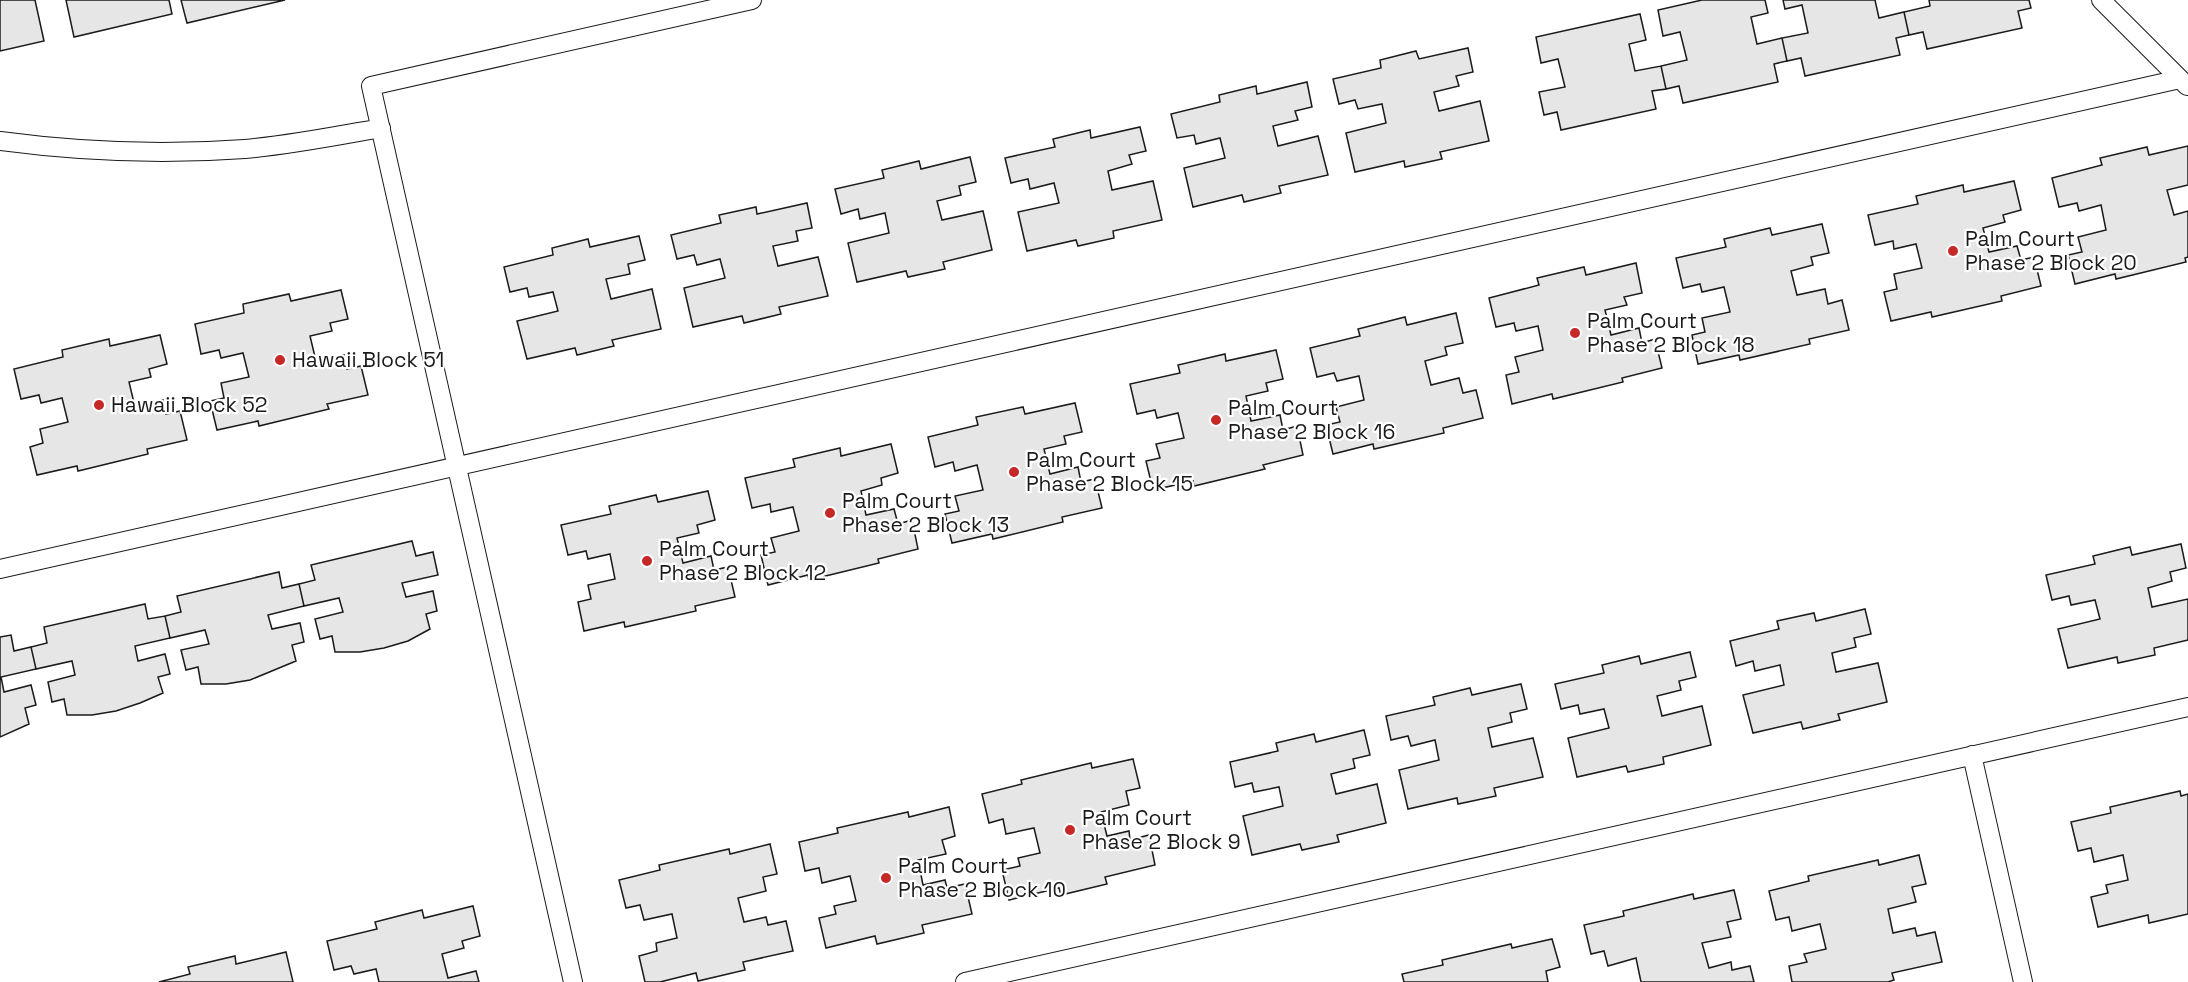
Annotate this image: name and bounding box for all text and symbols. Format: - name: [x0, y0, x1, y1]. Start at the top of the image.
- place label: Palm Court Phase 2 Block 20: [1965, 225, 2137, 276]
- marker: Palm Court Phase 2 Block 20: [1946, 244, 1960, 258]
- place label: Palm Court Phase 2 Block 18: [1587, 307, 1755, 358]
- marker: Palm Court Phase 2 Block 18: [1568, 326, 1582, 340]
- place label: Hawaii Block 51: [292, 346, 444, 373]
- marker: Hawaii Block 51: [273, 353, 287, 367]
- place label: Hawaii Block 52: [111, 391, 267, 418]
- place label: Palm Court Phase 2 Block 16: [1228, 394, 1395, 445]
- marker: Hawaii Block 52: [92, 398, 106, 412]
- marker: Palm Court Phase 2 Block 16: [1209, 413, 1223, 427]
- place label: Palm Court Phase 2 Block 15: [1026, 446, 1193, 497]
- marker: Palm Court Phase 2 Block 15: [1007, 465, 1021, 479]
- place label: Palm Court Phase 2 Block 13: [842, 487, 1009, 538]
- marker: Palm Court Phase 2 Block 13: [823, 506, 837, 520]
- place label: Palm Court Phase 2 Block 12: [659, 535, 826, 586]
- marker: Palm Court Phase 2 Block 12: [640, 554, 654, 568]
- place label: Palm Court Phase 2 Block 9: [1082, 804, 1241, 855]
- marker: Palm Court Phase 2 Block 9: [1063, 823, 1077, 837]
- place label: Palm Court Phase 2 Block 10: [898, 852, 1066, 903]
- marker: Palm Court Phase 2 Block 10: [879, 871, 893, 885]

